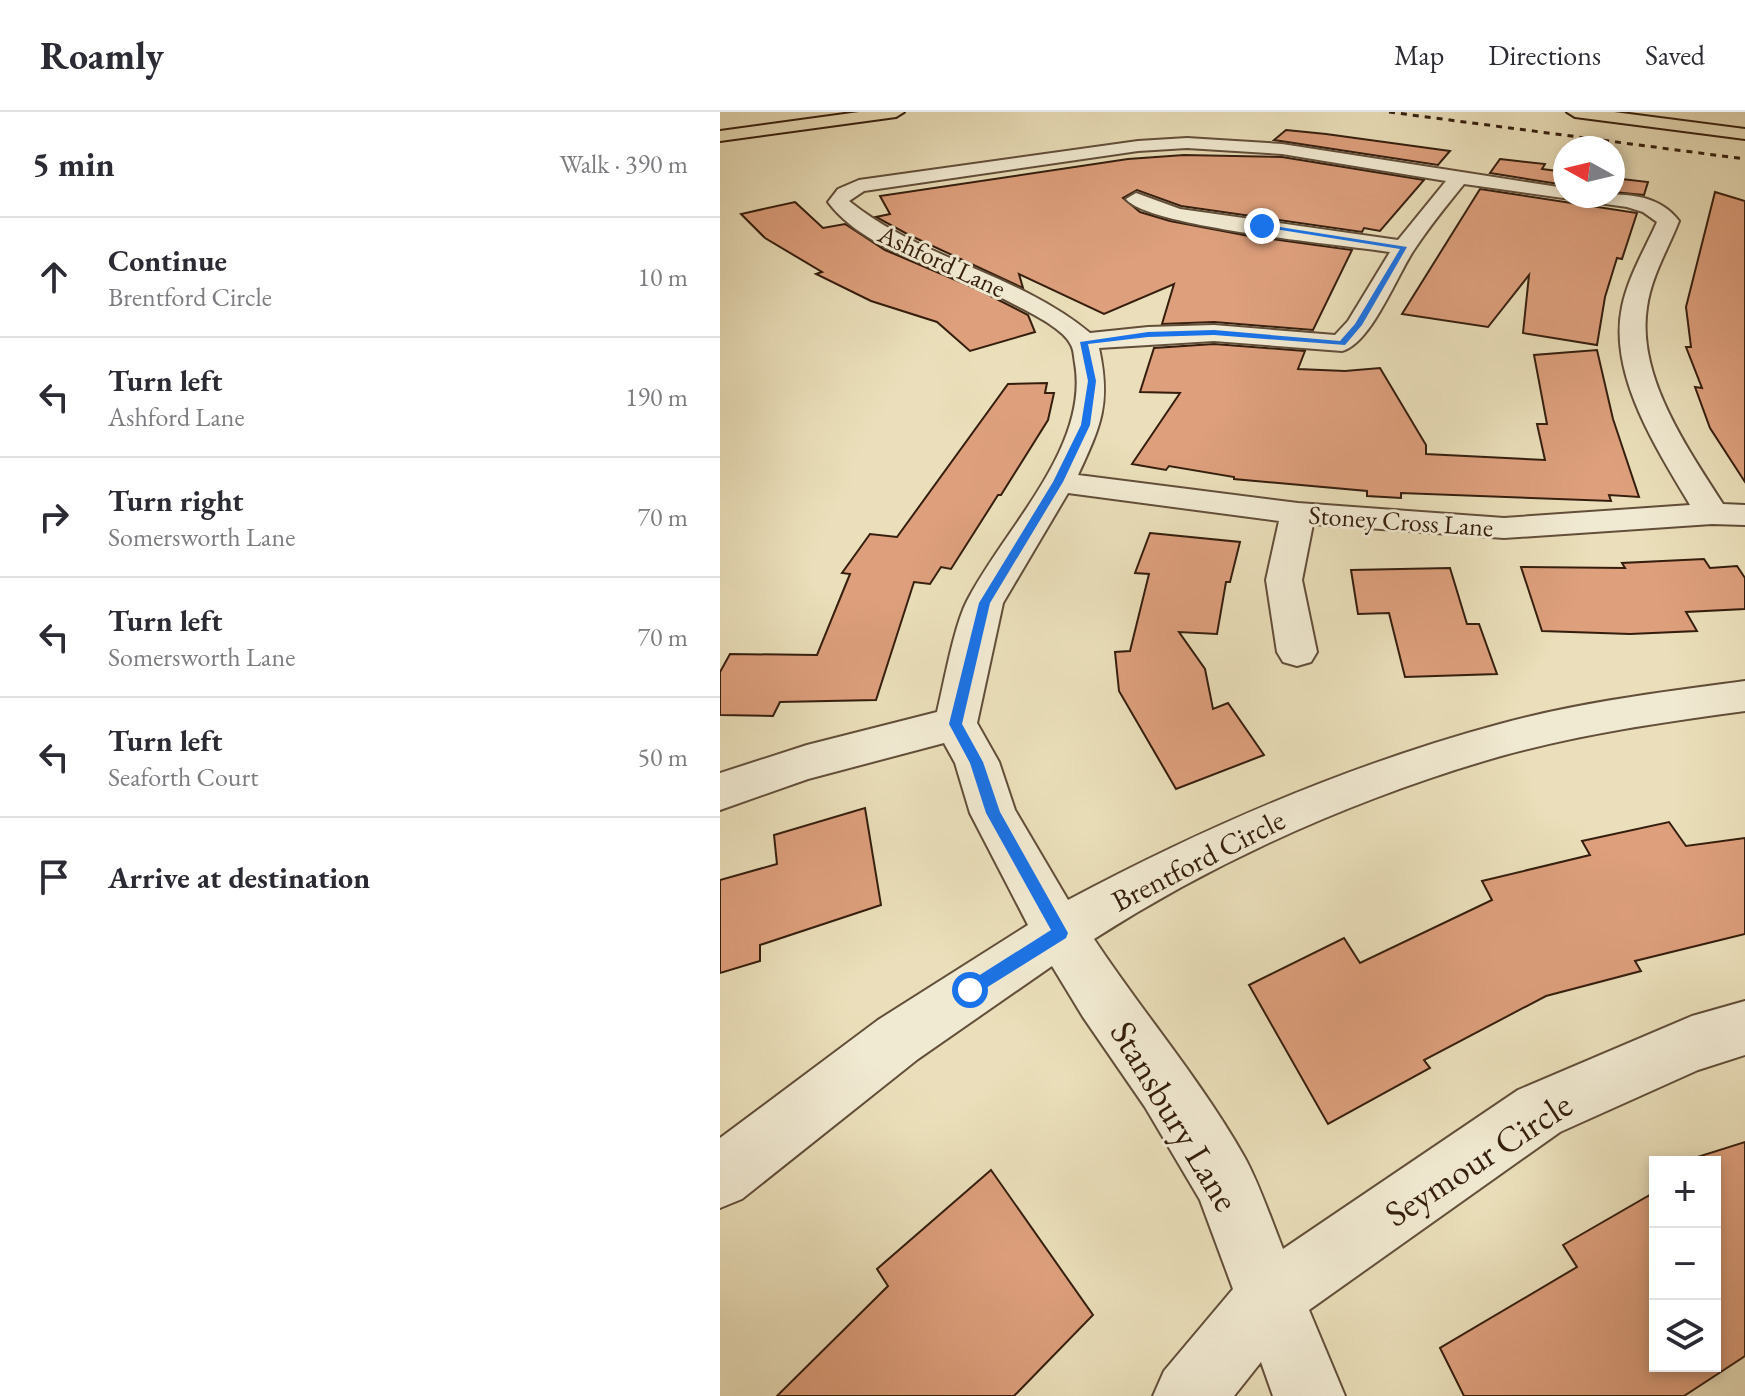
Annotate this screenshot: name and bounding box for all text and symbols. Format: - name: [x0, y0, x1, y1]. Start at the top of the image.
- text: Roamly: [40, 31, 164, 80]
- text: Map: [1394, 37, 1444, 73]
- text: Directions: [1488, 37, 1601, 73]
- text: Saved: [1645, 37, 1705, 73]
- north arrow: [1553, 136, 1625, 208]
- text: 5 min: [32, 142, 115, 186]
- text: Walk · 390 m: [560, 147, 688, 181]
- route end: [1244, 208, 1280, 244]
- street label: Ashford Lane: [872, 216, 1011, 305]
- text: Continue: [108, 241, 227, 280]
- icon: ahead: [32, 255, 76, 299]
- text: 10 m: [638, 260, 688, 294]
- text: Brentford Circle: [108, 280, 272, 314]
- text: Turn left: [108, 361, 222, 400]
- icon: left: [32, 375, 76, 419]
- text: 190 m: [625, 380, 688, 414]
- text: Ashford Lane: [108, 400, 245, 434]
- text: Turn right: [108, 481, 244, 520]
- icon: right: [32, 495, 76, 539]
- street label: Stoney Cross Lane: [1308, 498, 1494, 544]
- text: 70 m: [638, 500, 688, 534]
- text: Somersworth Lane: [108, 520, 295, 554]
- text: Turn left: [108, 601, 222, 640]
- icon: left: [32, 615, 76, 659]
- text: 70 m: [638, 620, 688, 654]
- text: Somersworth Lane: [108, 640, 295, 674]
- text: Turn left: [108, 721, 222, 760]
- icon: left: [32, 735, 76, 779]
- text: 50 m: [638, 740, 688, 774]
- text: Seaforth Court: [108, 760, 258, 794]
- street label: Brentford Circle: [1105, 800, 1291, 920]
- icon: arrive: [32, 855, 76, 899]
- text: Arrive at destination: [108, 858, 370, 897]
- route start: [952, 972, 988, 1008]
- street label: Stansbury Lane: [1100, 1012, 1250, 1220]
- street label: Seymour Circle: [1375, 1081, 1581, 1237]
- map controls: [1649, 1156, 1721, 1372]
- button: +: [1649, 1156, 1721, 1228]
- button: −: [1649, 1228, 1721, 1300]
- button: layers: [1649, 1300, 1721, 1372]

